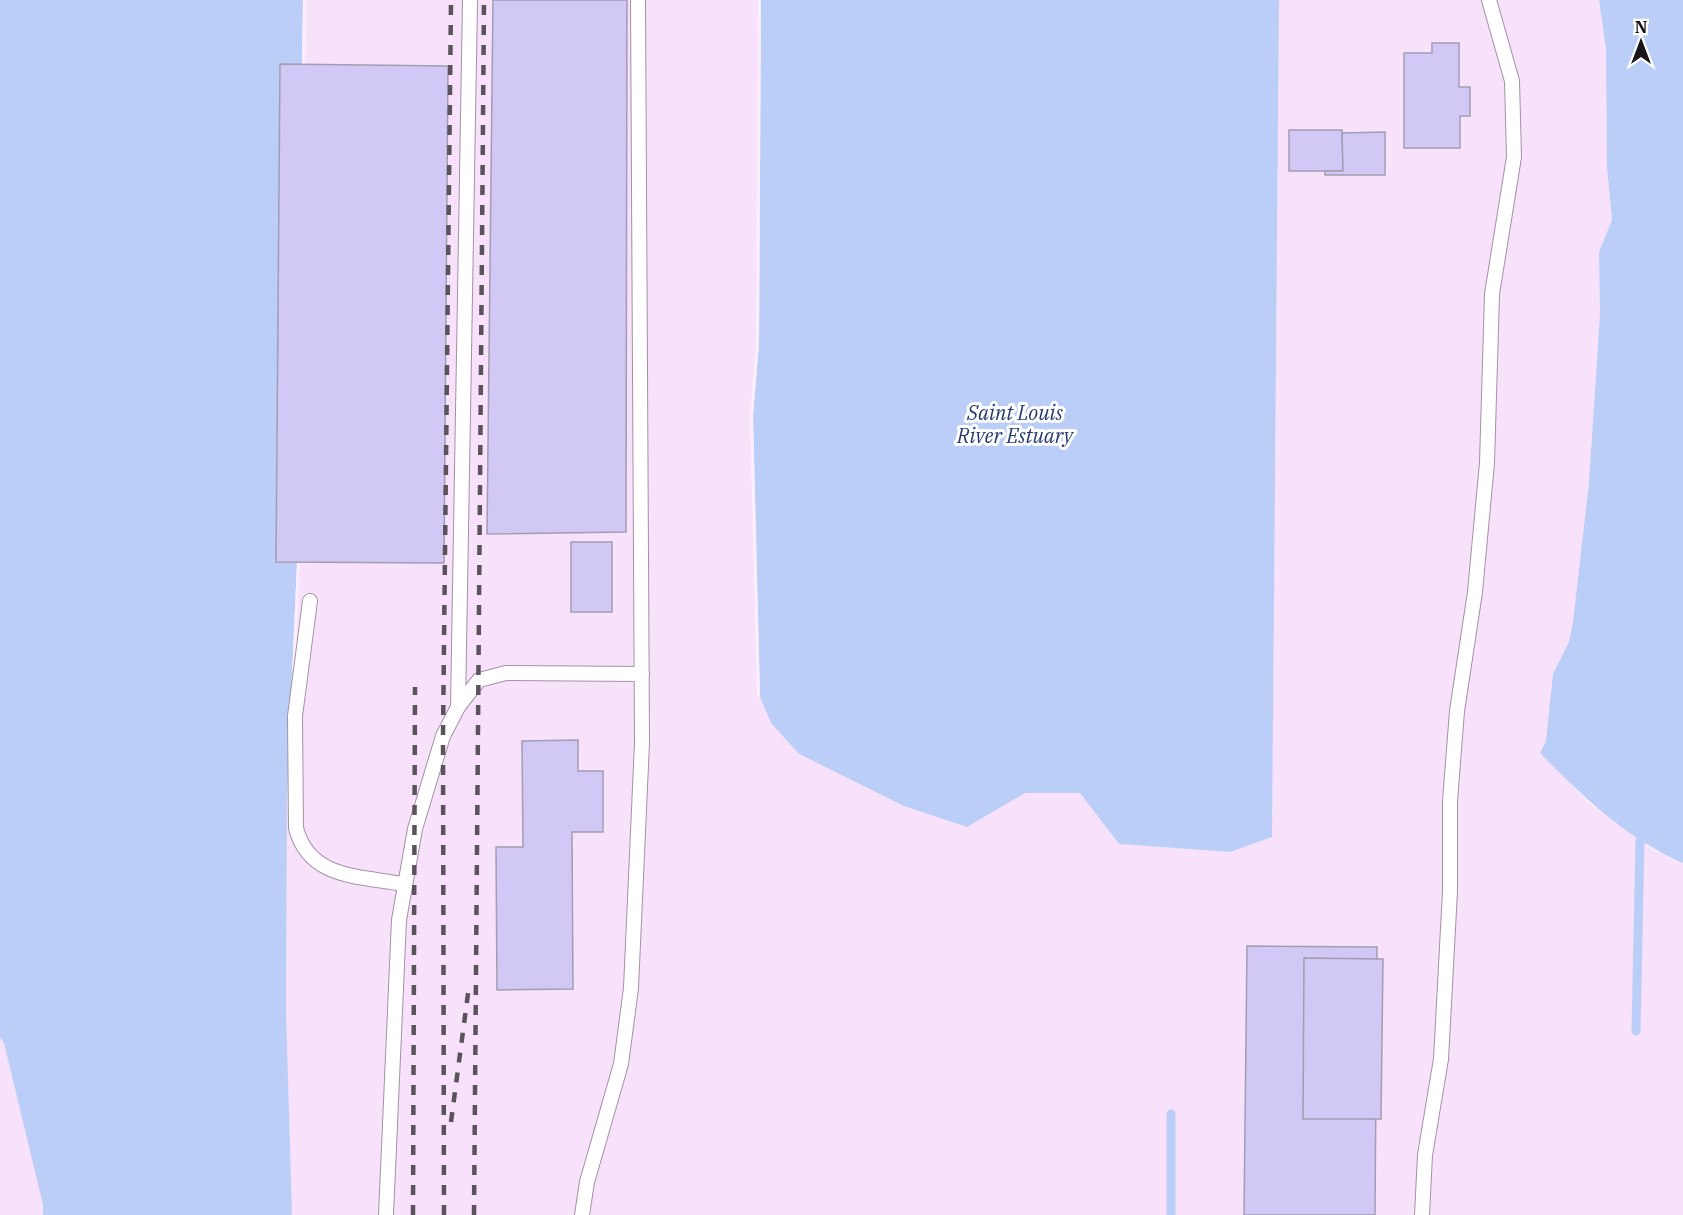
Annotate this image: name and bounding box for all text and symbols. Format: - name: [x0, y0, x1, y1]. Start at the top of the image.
- north arrow: [1611, 12, 1671, 72]
- text: N: [1635, 17, 1647, 37]
- water label: Saint Louis River Estuary: [956, 399, 1075, 449]

